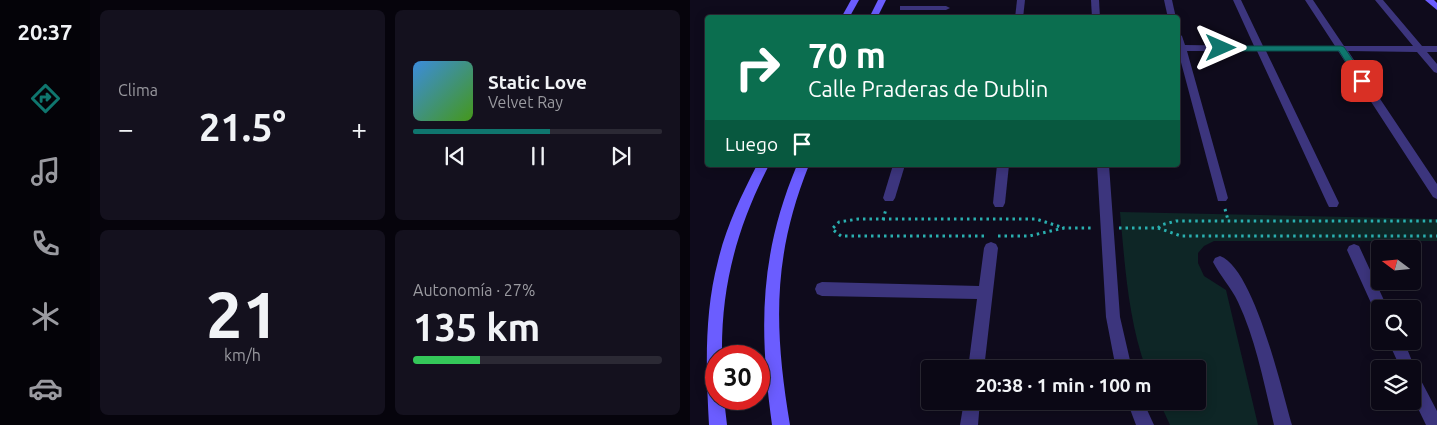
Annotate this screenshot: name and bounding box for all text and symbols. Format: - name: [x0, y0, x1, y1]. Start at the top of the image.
- text: 20:37: [17, 19, 73, 44]
- position arrow: [1194, 21, 1246, 73]
- icon: right: [725, 35, 790, 100]
- text: 70 m: [808, 35, 886, 75]
- pin: [1341, 60, 1383, 102]
- icon: arrive: [1348, 67, 1376, 95]
- text: Static Love: [488, 71, 587, 93]
- text: Calle Praderas de Dublin: [808, 76, 1048, 101]
- icon: directions: [28, 81, 63, 116]
- text: Clima: [118, 81, 158, 99]
- text: Velvet Ray: [488, 93, 563, 111]
- text: 21.5°: [199, 106, 286, 148]
- text: −: [118, 113, 134, 144]
- text: +: [351, 113, 367, 144]
- icon: arrive: [788, 130, 816, 158]
- text: Luego: [725, 133, 778, 155]
- icon: previous: [441, 142, 469, 170]
- icon: pause: [524, 142, 552, 170]
- icon: next: [607, 142, 635, 170]
- icon: music: [28, 154, 63, 189]
- icon: phone: [28, 226, 63, 261]
- north arrow: [1371, 240, 1421, 290]
- map controls: [1371, 240, 1421, 410]
- text: 21: [206, 277, 279, 350]
- text: Autonomía · 27%: [413, 281, 535, 299]
- icon: climate: [28, 299, 63, 334]
- button: search: [1371, 300, 1421, 350]
- text: 135 km: [413, 306, 540, 348]
- speed limit sign: 30: [705, 345, 770, 410]
- text: km/h: [224, 346, 261, 364]
- button: layers: [1371, 360, 1421, 410]
- icon: car: [28, 371, 63, 406]
- text: 20:38 · 1 min · 100 m: [976, 374, 1151, 396]

